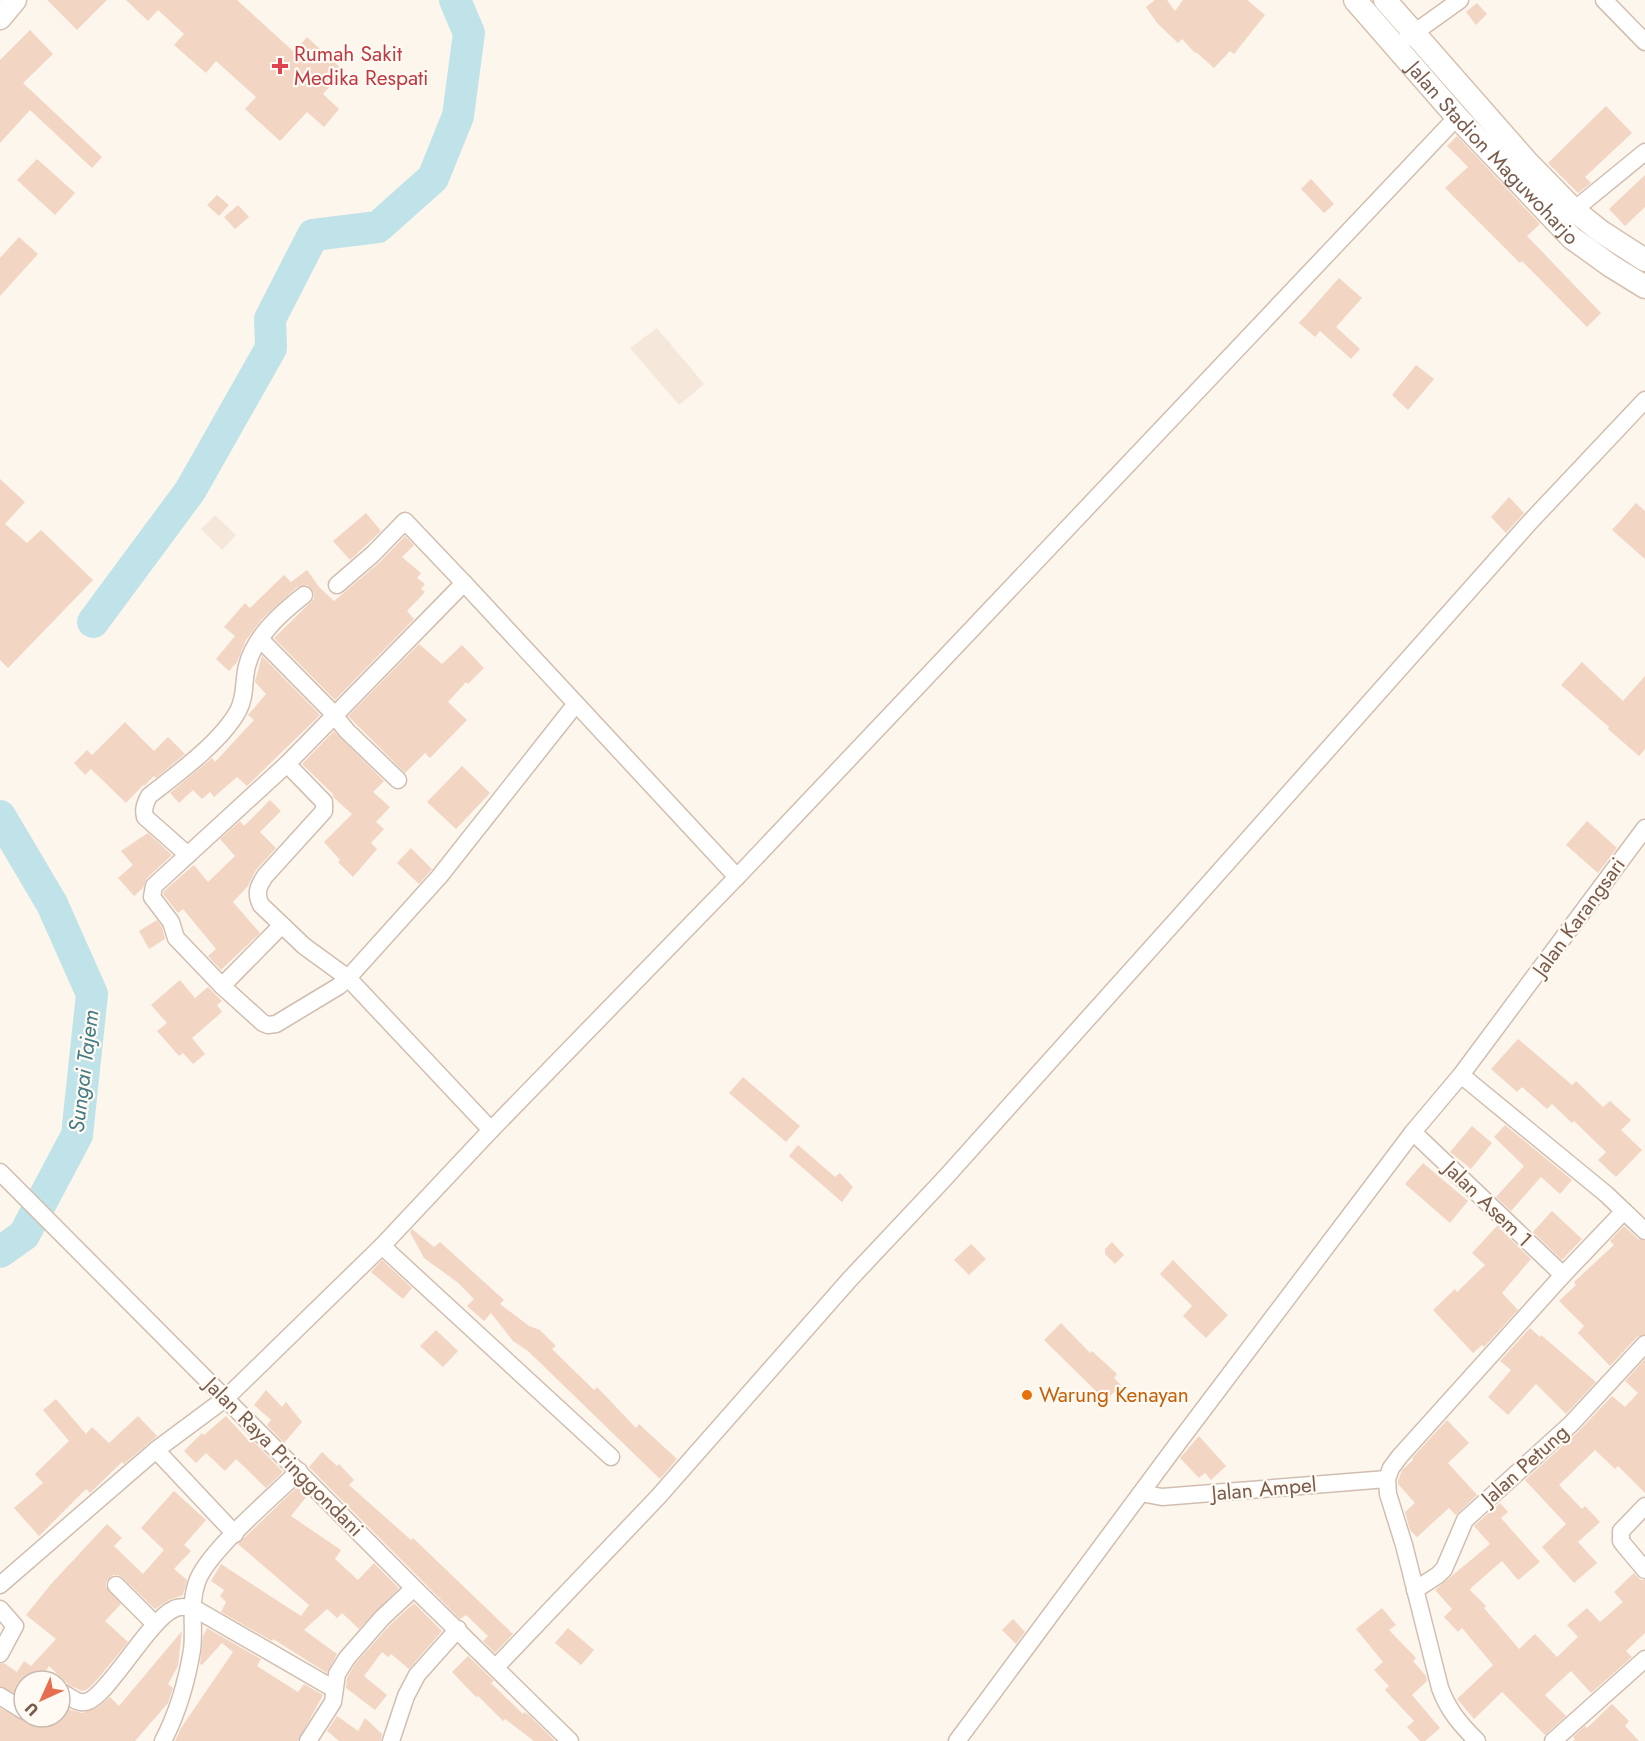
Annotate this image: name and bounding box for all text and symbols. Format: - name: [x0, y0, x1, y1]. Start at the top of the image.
- place label: Rumah Sakit Medika Respati: [294, 39, 429, 93]
- street label: Jalan Stadion Maguwoharjo: [1398, 52, 1586, 251]
- marker: Rumah Sakit Medika Respati: [271, 57, 289, 75]
- street label: Jalan Karangsari: [1524, 851, 1633, 985]
- water label: Sungai Tajem: [60, 1008, 106, 1134]
- street label: Jalan Asem 1: [1435, 1152, 1539, 1254]
- street label: Jalan Raya Pringgondani: [195, 1368, 370, 1543]
- place label: Warung Kenayan: [1039, 1380, 1189, 1410]
- marker: Warung Kenayan: [1020, 1388, 1034, 1402]
- street label: Jalan Petung: [1473, 1418, 1575, 1514]
- street label: Jalan Ampel: [1207, 1469, 1318, 1509]
- north arrow: [12, 1669, 72, 1729]
- text: U: [20, 1697, 44, 1721]

